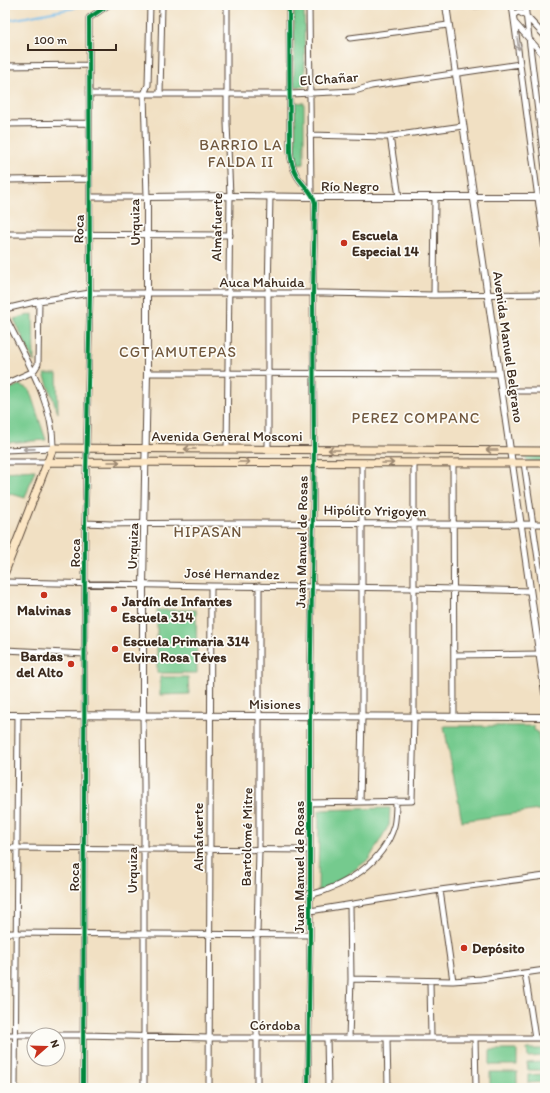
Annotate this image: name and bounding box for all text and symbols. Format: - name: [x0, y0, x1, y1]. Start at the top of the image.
- scale bar: [28, 26, 116, 52]
- text: 100 m: [34, 33, 67, 47]
- one-way arrow: [514, 37, 522, 50]
- street label: El Chañar: [299, 68, 359, 90]
- district label: BARRIO LA FALDA II: [199, 136, 283, 171]
- street label: Río Negro: [321, 178, 379, 195]
- street label: Almafuerte: [208, 192, 226, 261]
- street label: Urquiza: [126, 198, 144, 246]
- street label: Roca: [70, 214, 88, 244]
- place label: Escuela Especial 14: [352, 227, 420, 260]
- marker: Escuela Especial 14: [339, 238, 349, 248]
- street label: Avenida Manuel Belgrano: [489, 270, 527, 424]
- street label: Auca Mahuida: [220, 274, 305, 291]
- district label: CGT AMUTEPAS: [119, 343, 237, 361]
- district label: PEREZ COMPANC: [352, 409, 480, 427]
- street label: Avenida General Mosconi: [152, 428, 302, 445]
- one-way arrow: [23, 445, 36, 453]
- one-way arrow: [184, 445, 197, 453]
- one-way arrow: [328, 446, 341, 454]
- one-way arrow: [486, 446, 499, 454]
- one-way arrow: [107, 458, 120, 466]
- one-way arrow: [237, 458, 250, 466]
- one-way arrow: [381, 459, 394, 467]
- street label: Juan Manuel de Rosas: [292, 476, 312, 608]
- street label: Hipólito Yrigoyen: [323, 502, 427, 520]
- street label: Urquiza: [124, 521, 142, 570]
- district label: HIPASAN: [174, 523, 242, 541]
- street label: Roca: [67, 538, 84, 568]
- street label: José Hernandez: [184, 565, 280, 583]
- marker: Malvinas: [39, 590, 49, 600]
- place label: Jardín de Infantes Escuela 314: [121, 593, 232, 626]
- place label: Malvinas: [17, 602, 71, 619]
- marker: Jardín de Infantes Escuela 314: [109, 604, 119, 614]
- place label: Escuela Primaria 314 Elvira Rosa Téves: [123, 633, 250, 666]
- marker: Escuela Primaria 314 Elvira Rosa Téves: [110, 644, 120, 654]
- place label: Bardas del Alto: [16, 648, 63, 681]
- marker: Bardas del Alto: [66, 659, 76, 669]
- street label: Misiones: [249, 696, 301, 713]
- street label: Bartolomé Mitre: [238, 787, 256, 887]
- street label: Juan Manuel de Rosas: [291, 801, 308, 933]
- street label: Almafuerte: [190, 802, 207, 871]
- street label: Urquiza: [124, 846, 141, 894]
- street label: Roca: [66, 862, 83, 892]
- place label: Depósito: [472, 940, 525, 957]
- marker: Depósito: [459, 943, 469, 953]
- street label: Córdoba: [250, 1017, 300, 1034]
- north arrow: [26, 1027, 66, 1067]
- text: N: [48, 1038, 62, 1049]

